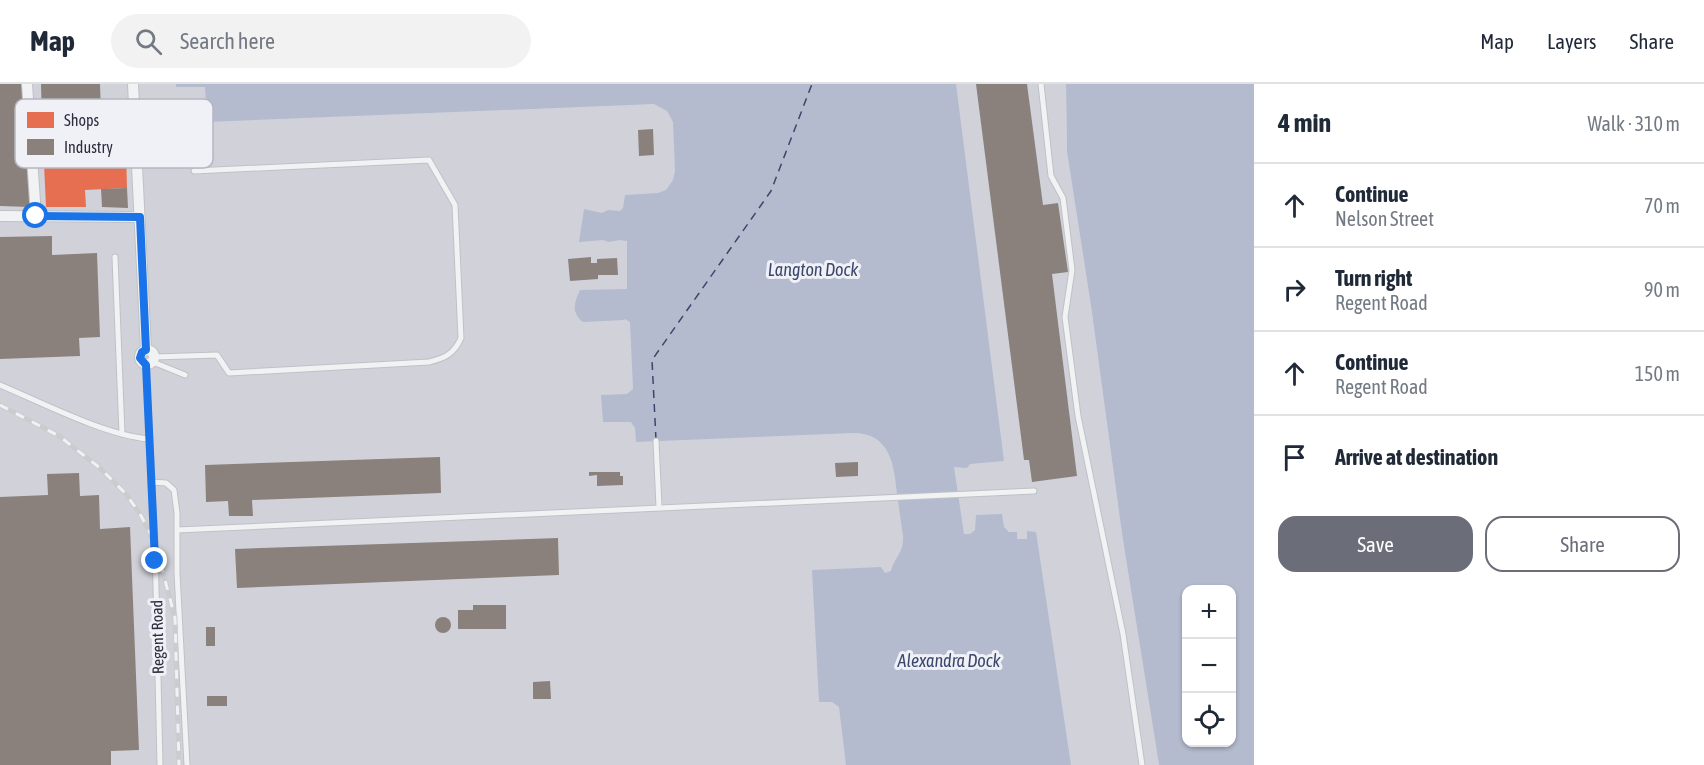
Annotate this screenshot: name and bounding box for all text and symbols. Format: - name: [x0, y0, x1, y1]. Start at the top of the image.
- search box: [111, 14, 531, 68]
- text: Map: [30, 25, 75, 57]
- icon: search: [132, 25, 165, 58]
- text: Search here: [180, 28, 275, 54]
- text: Map: [1480, 29, 1514, 53]
- text: Layers: [1547, 29, 1597, 53]
- text: Share: [1630, 29, 1674, 53]
- legend: [15, 99, 213, 168]
- text: 4 min: [1278, 108, 1331, 138]
- text: Shops: [64, 111, 100, 130]
- text: Walk · 310 m: [1588, 112, 1680, 135]
- text: Industry: [64, 138, 113, 157]
- text: Continue: [1335, 181, 1409, 207]
- icon: ahead: [1278, 189, 1311, 222]
- text: 70 m: [1644, 194, 1680, 217]
- route start: [22, 202, 48, 228]
- text: Nelson Street: [1335, 207, 1434, 230]
- water label: Langton Dock: [768, 259, 859, 280]
- text: Turn right: [1335, 265, 1412, 291]
- icon: right: [1278, 273, 1311, 306]
- text: 90 m: [1644, 278, 1680, 301]
- text: Regent Road: [1335, 291, 1428, 314]
- text: Continue: [1335, 349, 1409, 375]
- icon: ahead: [1278, 357, 1311, 390]
- text: 150 m: [1635, 362, 1680, 385]
- text: Regent Road: [1335, 375, 1428, 398]
- icon: arrive: [1278, 441, 1311, 474]
- text: Arrive at destination: [1335, 444, 1498, 470]
- button: Save: [1278, 516, 1473, 572]
- button: Share: [1485, 516, 1680, 572]
- route end: [141, 547, 167, 573]
- map controls: [1182, 585, 1236, 747]
- button: +: [1182, 585, 1236, 639]
- street label: Regent Road: [147, 600, 168, 674]
- button: −: [1182, 639, 1236, 693]
- water label: Alexandra Dock: [897, 650, 1001, 671]
- button: locate: [1182, 693, 1236, 747]

